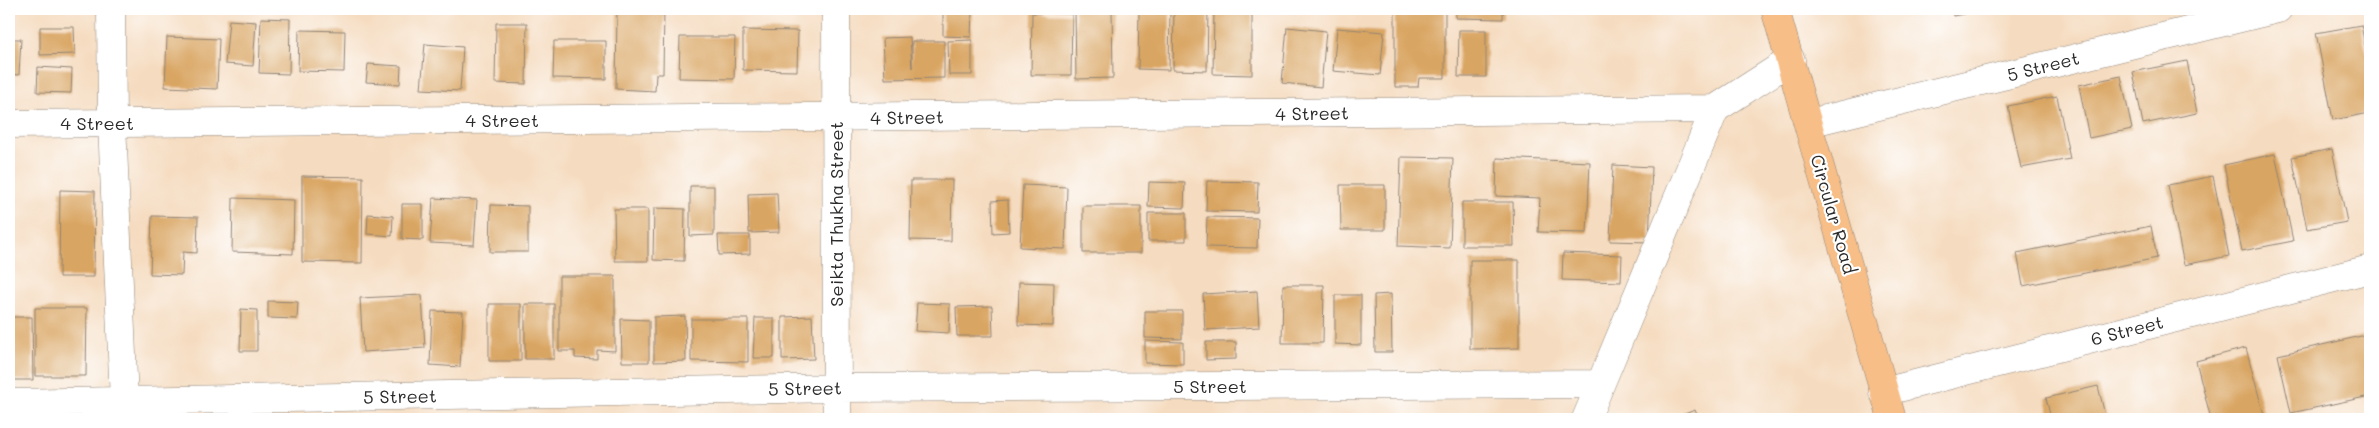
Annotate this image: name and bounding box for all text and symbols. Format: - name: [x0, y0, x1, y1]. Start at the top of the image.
- street label: 5 Street: [2004, 45, 2082, 87]
- street label: 4 Street: [1275, 100, 1349, 126]
- street label: 4 Street: [870, 104, 944, 130]
- street label: 4 Street: [465, 108, 539, 132]
- street label: 4 Street: [60, 111, 134, 135]
- street label: Seikta Thukha Street: [824, 121, 848, 307]
- street label: Circular Road: [1805, 151, 1863, 277]
- street label: 6 Street: [2088, 309, 2166, 351]
- street label: 5 Street: [1173, 374, 1247, 398]
- street label: 5 Street: [768, 375, 842, 401]
- street label: 5 Street: [363, 383, 437, 409]

